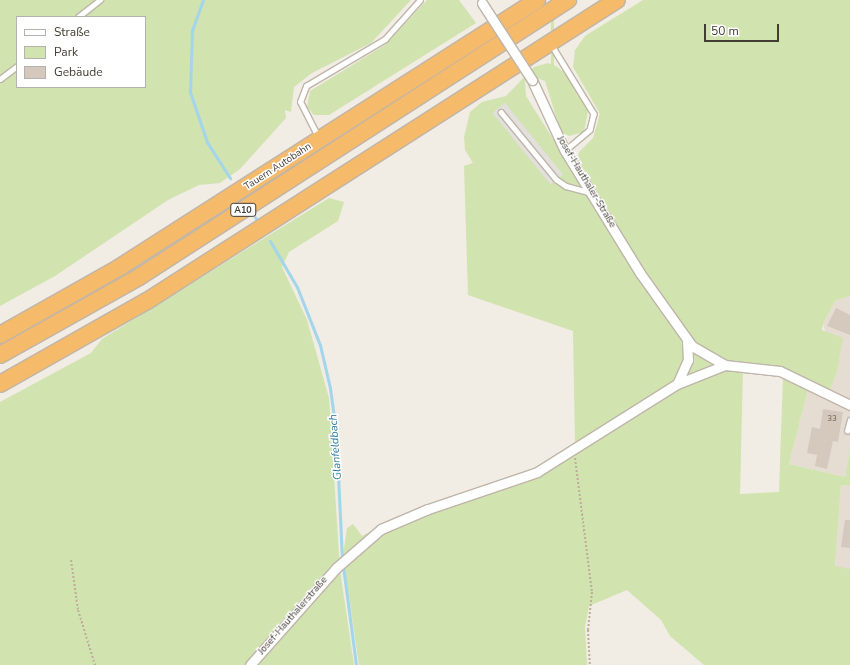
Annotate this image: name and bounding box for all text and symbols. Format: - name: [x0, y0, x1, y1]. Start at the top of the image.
- legend: [16, 16, 146, 88]
- scale bar: [706, 16, 781, 42]
- text: 50 m: [711, 23, 739, 39]
- text: Straße: [54, 24, 90, 40]
- text: Park: [54, 44, 78, 60]
- text: Gebäude: [54, 64, 103, 80]
- street label: Josef-Hauthaler-Straße: [554, 134, 618, 230]
- street label: Tauern Autobahn: [242, 141, 314, 193]
- road number: A10: [230, 203, 256, 217]
- water label: Glanfeldbach: [327, 414, 345, 480]
- house number: 33: [827, 414, 837, 424]
- street label: Josef-Hauthalerstraße: [256, 574, 330, 658]

